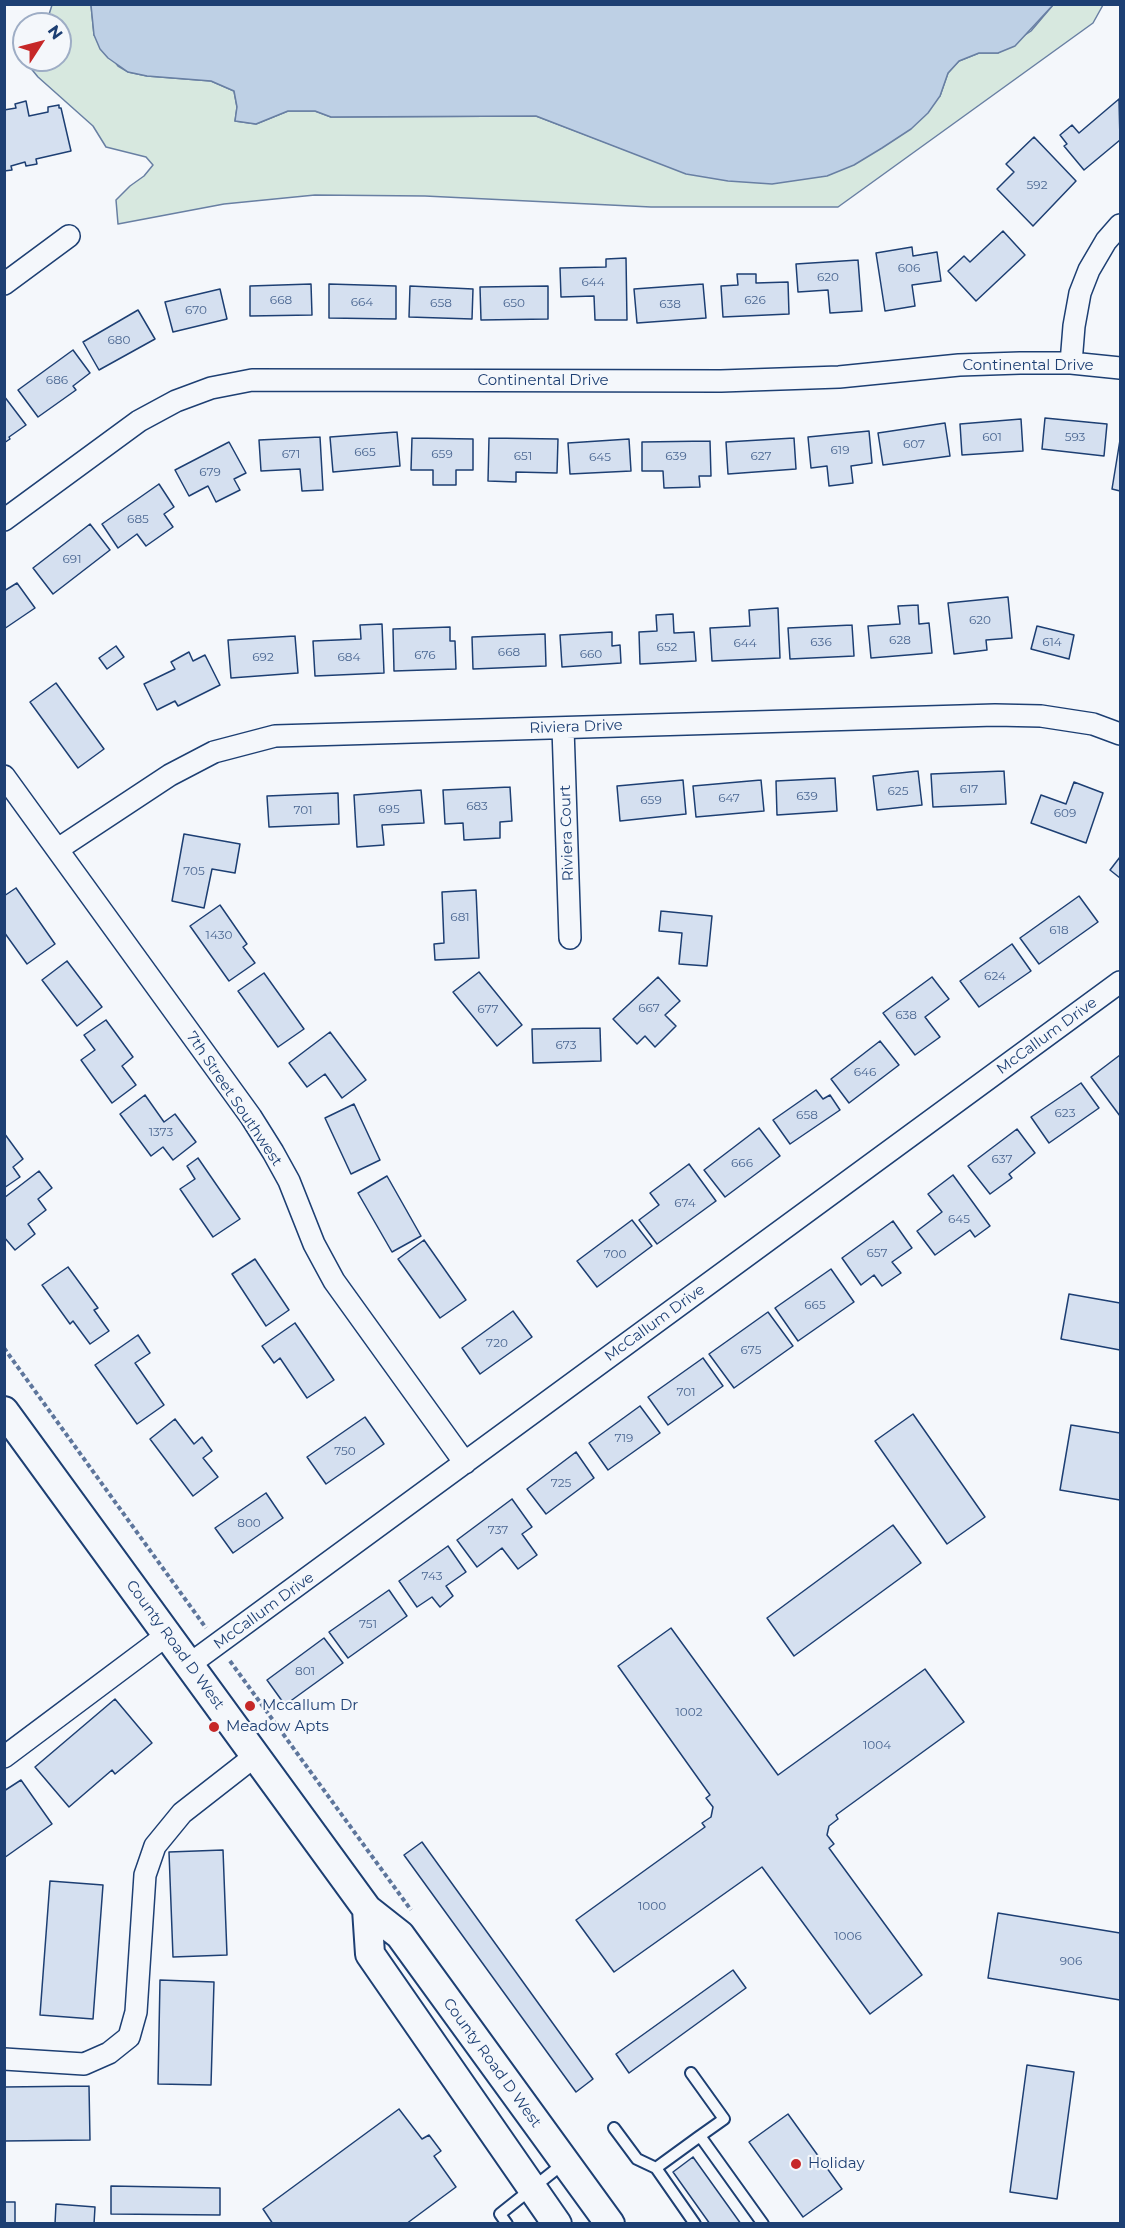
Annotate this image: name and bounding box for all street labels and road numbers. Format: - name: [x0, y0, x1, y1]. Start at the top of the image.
- street label: Continental Drive: [962, 357, 1094, 375]
- street label: Continental Drive: [477, 372, 609, 390]
- street label: Riviera Drive: [529, 716, 623, 738]
- street label: Riviera Court: [556, 785, 578, 881]
- street label: McCallum Drive: [993, 994, 1101, 1078]
- street label: 7th Street Southwest: [182, 1028, 286, 1170]
- street label: McCallum Drive: [601, 1281, 709, 1365]
- street label: McCallum Drive: [210, 1569, 318, 1653]
- street label: County Road D West: [122, 1577, 228, 1713]
- street label: County Road D West: [439, 1995, 545, 2131]

